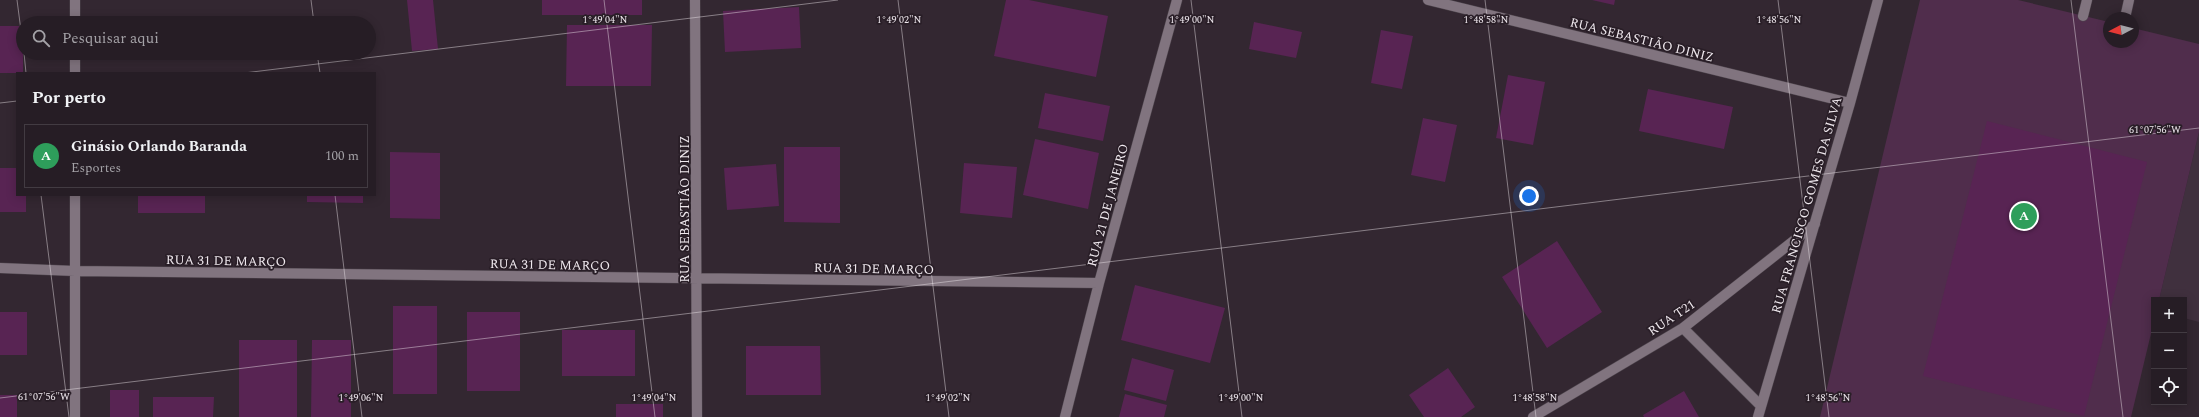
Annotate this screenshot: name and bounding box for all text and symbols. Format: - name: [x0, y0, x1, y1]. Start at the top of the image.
- text: 1°49'04"N: [583, 12, 628, 28]
- text: 1°49'02"N: [877, 12, 922, 28]
- text: 1°49'00"N: [1170, 12, 1215, 28]
- text: 1°48'58"N: [1464, 12, 1509, 28]
- street label: RUA SEBASTIÃO DINIZ: [1568, 12, 1716, 68]
- text: 1°48'56"N: [1757, 12, 1802, 28]
- north arrow: [2103, 12, 2139, 48]
- search box: [16, 16, 376, 60]
- icon: search: [30, 27, 52, 49]
- text: Pesquisar aqui: [62, 27, 159, 50]
- text: Por perto: [32, 85, 106, 111]
- street label: RUA FRANCISCO GOMES DA SILVA: [1766, 94, 1848, 316]
- text: 61°07'56"W: [2129, 122, 2181, 138]
- text: Ginásio Orlando Baranda: [71, 135, 247, 158]
- street label: RUA SEBASTIÃO DINIZ: [675, 135, 695, 283]
- street label: RUA 21 DE JANEIRO: [1082, 142, 1134, 269]
- text: A: [41, 146, 51, 166]
- text: 100 m: [325, 146, 359, 166]
- text: Esportes: [71, 158, 121, 178]
- your location: [1519, 186, 1539, 206]
- pin: A: [2011, 201, 2037, 231]
- street label: RUA 31 DE MARÇO: [166, 250, 286, 272]
- street label: RUA 31 DE MARÇO: [490, 254, 610, 276]
- street label: RUA 31 DE MARÇO: [814, 258, 934, 280]
- street label: RUA T21: [1644, 295, 1699, 341]
- map controls: [2151, 297, 2187, 405]
- button: +: [2151, 297, 2187, 333]
- button: −: [2151, 333, 2187, 369]
- button: locate: [2151, 369, 2187, 405]
- text: 61°07'56"W: [18, 389, 70, 405]
- text: 1°49'06"N: [339, 390, 384, 406]
- text: 1°49'04"N: [632, 390, 677, 406]
- text: 1°49'02"N: [926, 390, 971, 406]
- text: 1°49'00"N: [1219, 390, 1264, 406]
- text: 1°48'58"N: [1513, 390, 1558, 406]
- text: 1°48'56"N: [1806, 390, 1851, 406]

